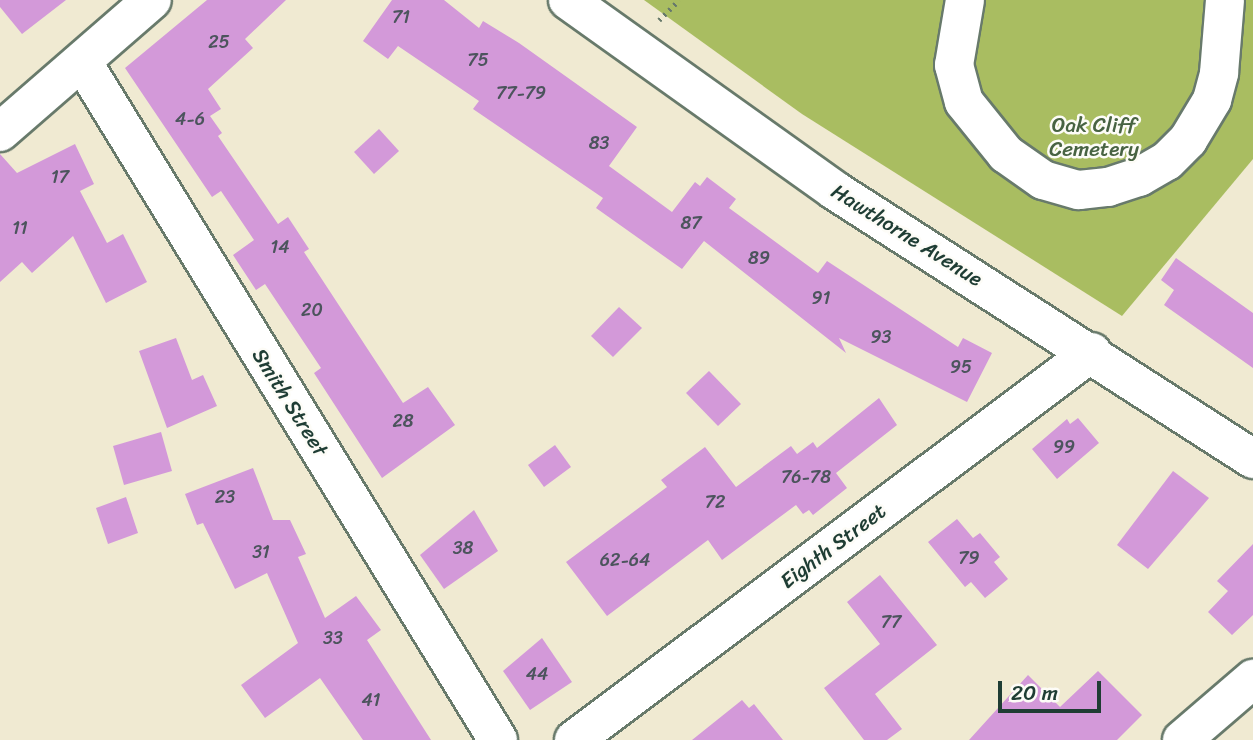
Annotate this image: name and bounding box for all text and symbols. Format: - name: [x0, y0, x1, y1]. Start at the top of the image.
- house number: 71: [392, 6, 410, 28]
- house number: 25: [208, 31, 230, 53]
- house number: 75: [467, 49, 489, 71]
- house number: 77-79: [496, 82, 546, 104]
- house number: 4-6: [175, 108, 205, 130]
- park label: Oak Cliff Cemetery: [1049, 112, 1139, 162]
- house number: 83: [589, 132, 609, 154]
- house number: 17: [51, 166, 69, 188]
- street label: Hawthorne Avenue: [827, 178, 987, 292]
- house number: 87: [680, 212, 702, 234]
- house number: 11: [12, 217, 28, 239]
- house number: 14: [271, 236, 289, 258]
- house number: 89: [748, 247, 770, 269]
- house number: 91: [812, 287, 830, 309]
- house number: 20: [301, 299, 323, 321]
- house number: 93: [871, 326, 891, 348]
- street label: Smith Street: [247, 344, 333, 460]
- house number: 95: [950, 356, 972, 378]
- house number: 28: [392, 410, 414, 432]
- house number: 99: [1053, 436, 1075, 458]
- house number: 76-78: [781, 466, 831, 488]
- house number: 23: [215, 486, 235, 508]
- house number: 72: [705, 491, 725, 513]
- street label: Eighth Street: [775, 498, 891, 594]
- house number: 38: [453, 537, 473, 559]
- house number: 31: [252, 541, 270, 563]
- house number: 79: [958, 547, 980, 569]
- house number: 62-64: [600, 549, 650, 571]
- house number: 77: [881, 611, 901, 633]
- house number: 33: [323, 627, 343, 649]
- house number: 44: [526, 663, 548, 685]
- scale bar: [1001, 666, 1104, 710]
- text: 20 m: [1011, 674, 1058, 712]
- house number: 41: [362, 689, 380, 711]

